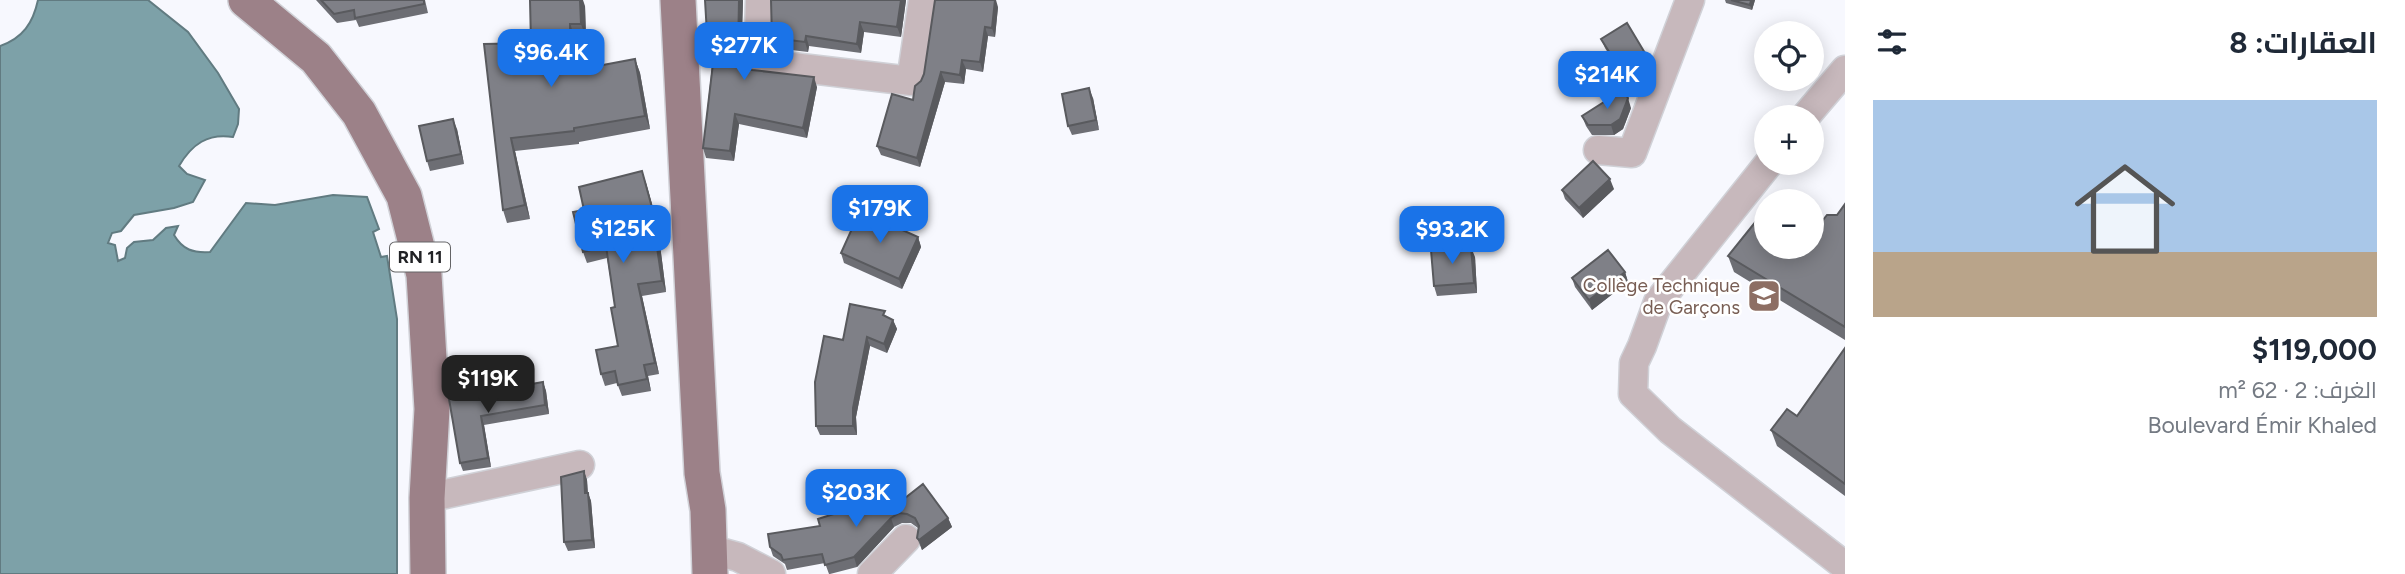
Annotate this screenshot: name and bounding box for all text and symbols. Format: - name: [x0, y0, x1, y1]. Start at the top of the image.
- map controls: [1754, 21, 1824, 259]
- button: locate: [1754, 21, 1824, 91]
- pin: $277K: [695, 22, 793, 82]
- icon: filters: [1873, 23, 1911, 61]
- text: العقارات: 8: [2229, 24, 2377, 61]
- pin: $96.4K: [494, 29, 608, 89]
- text: $277K: [711, 31, 777, 59]
- text: $96.4K: [513, 38, 589, 66]
- pin: $214K: [1558, 52, 1656, 111]
- text: $214K: [1574, 60, 1640, 88]
- button: +: [1754, 105, 1824, 175]
- icon: home: [2062, 146, 2188, 272]
- pin: $179K: [831, 186, 929, 245]
- button: −: [1754, 189, 1824, 259]
- text: $179K: [848, 194, 912, 222]
- pin: $125K: [574, 205, 672, 265]
- pin: $93.2K: [1395, 206, 1509, 266]
- text: $125K: [591, 214, 655, 242]
- text: $93.2K: [1415, 215, 1489, 243]
- road number: RN 11: [390, 243, 450, 272]
- place label: Collège Technique de Garçons: [1583, 274, 1740, 319]
- school or university icon: Collège Technique de Garçons: [1745, 277, 1783, 315]
- text: $119,000: [2252, 331, 2377, 368]
- pin: $119K: [439, 356, 537, 415]
- text: $119K: [458, 364, 518, 392]
- text: الغرف: 2 · 62 m²: [2218, 376, 2377, 404]
- text: Boulevard Émir Khaled: [2147, 411, 2377, 439]
- pin: $203K: [807, 470, 905, 529]
- text: $203K: [821, 478, 891, 506]

